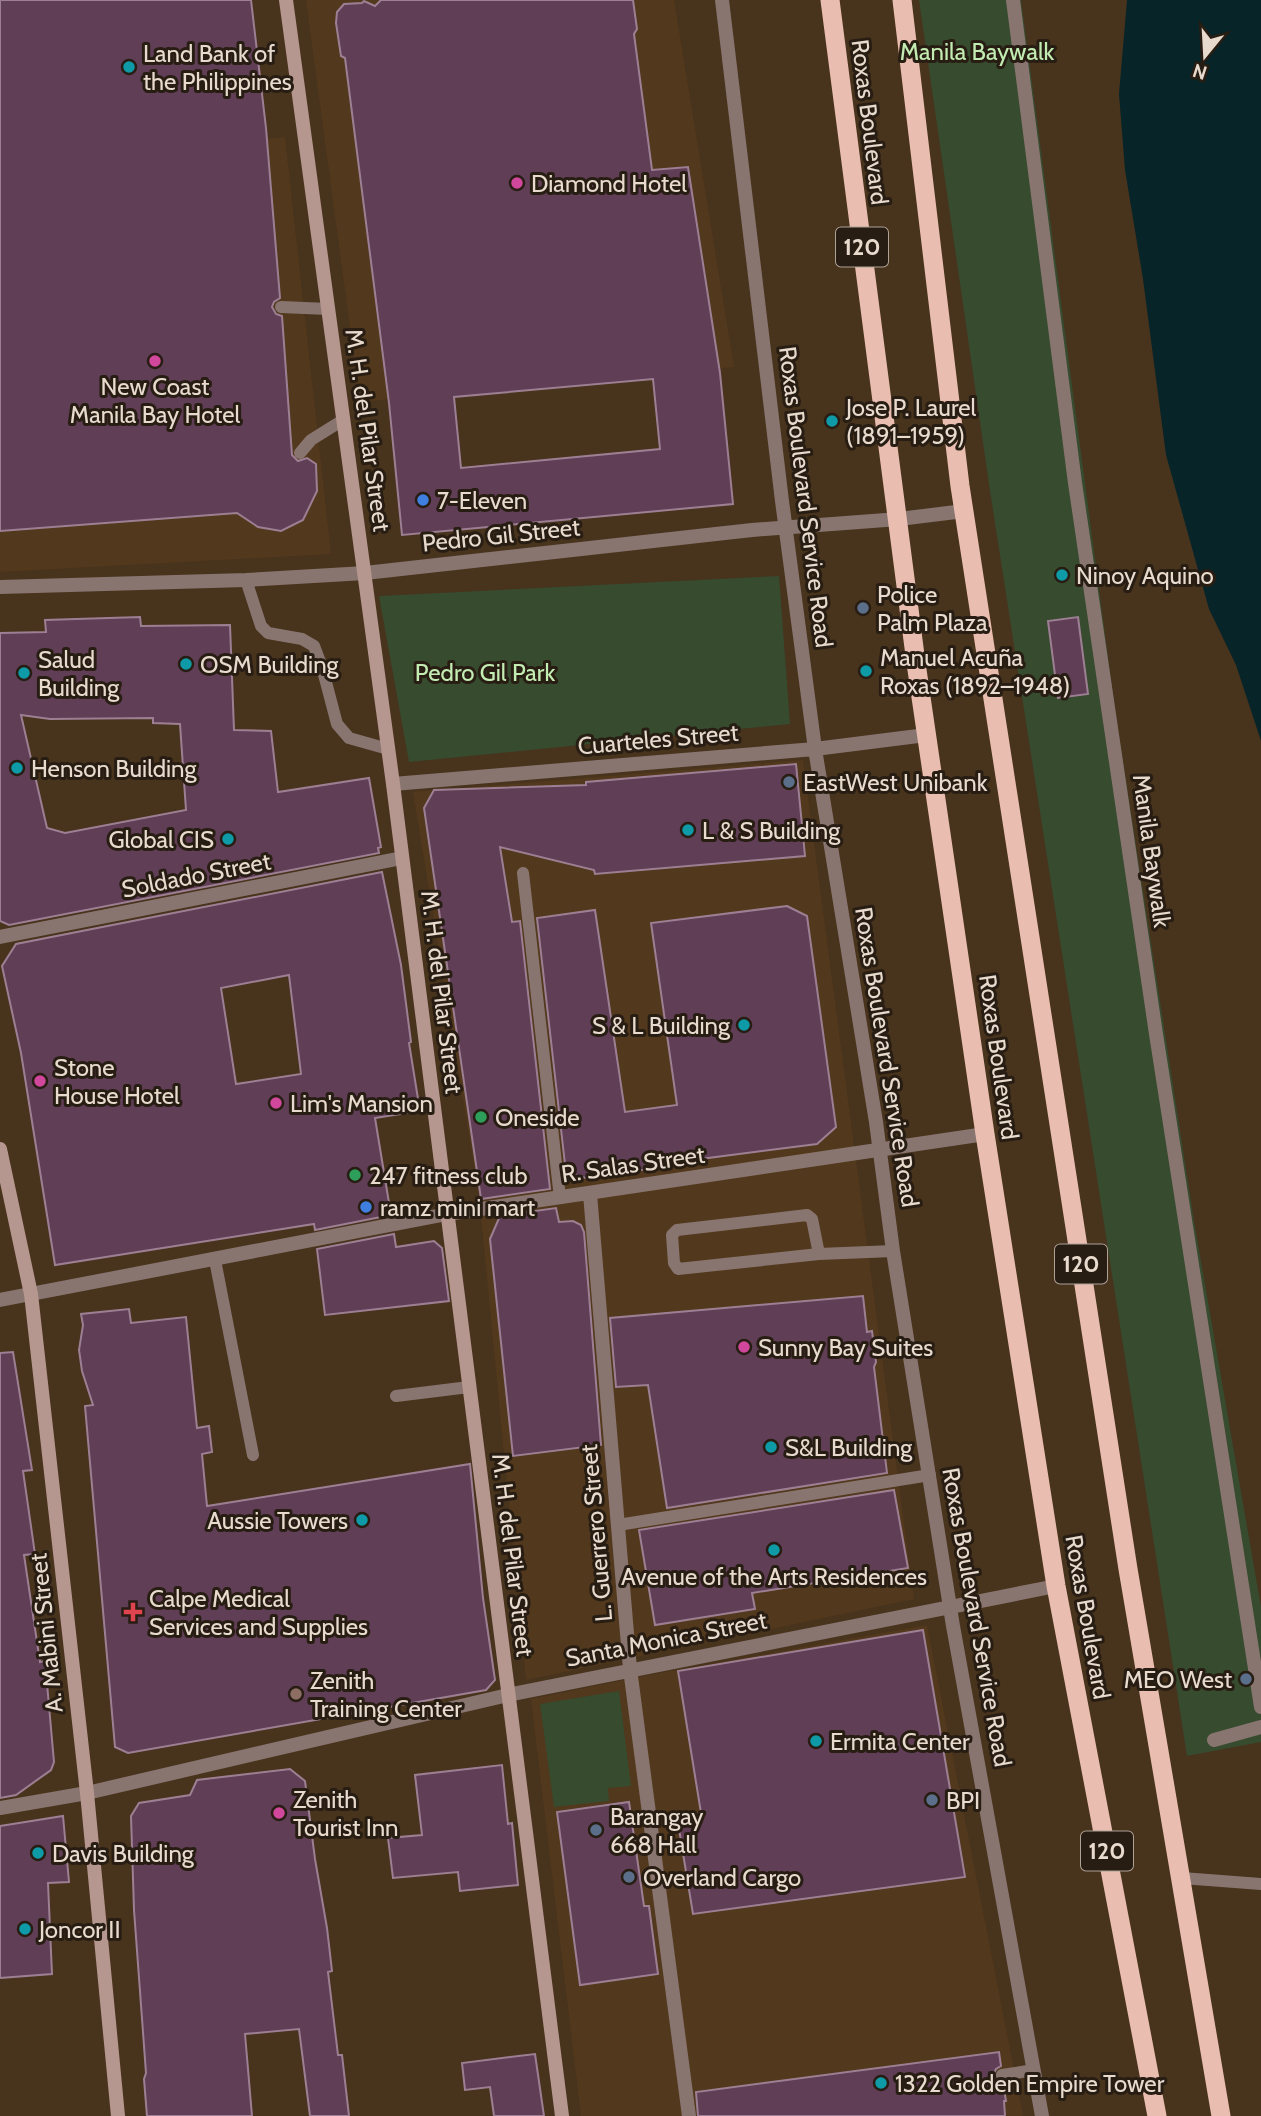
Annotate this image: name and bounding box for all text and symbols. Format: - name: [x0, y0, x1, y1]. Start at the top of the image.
- north arrow: [1170, 21, 1240, 91]
- park label: Manila Baywalk: [900, 37, 1055, 66]
- street label: Roxas Boulevard: [845, 38, 895, 206]
- place label: Land Bank of the Philippines: [143, 39, 292, 96]
- marker: Land Bank of the Philippines: [121, 59, 137, 75]
- text: N: [1190, 59, 1210, 85]
- place label: Diamond Hotel: [531, 169, 687, 198]
- marker: Diamond Hotel: [509, 175, 525, 191]
- road number: 120: [836, 228, 888, 266]
- street label: M. H. del Pilar Street: [339, 327, 397, 533]
- street label: Roxas Boulevard Service Road: [773, 345, 839, 649]
- marker: New Coast Manila Bay Hotel: [147, 353, 163, 369]
- place label: New Coast Manila Bay Hotel: [70, 372, 241, 429]
- place label: Jose P. Laurel (1891–1959): [845, 393, 976, 450]
- marker: Jose P. Laurel (1891–1959): [824, 413, 840, 429]
- place label: 7-Eleven: [437, 486, 527, 515]
- marker: 7-Eleven: [415, 492, 431, 508]
- street label: Pedro Gil Street: [421, 512, 581, 558]
- place label: Ninoy Aquino: [1076, 561, 1214, 590]
- marker: Ninoy Aquino: [1054, 567, 1070, 583]
- place label: Police Palm Plaza: [877, 580, 988, 637]
- marker: Police Palm Plaza: [855, 600, 871, 616]
- place label: Manuel Acuña Roxas (1892–1948): [880, 643, 1070, 700]
- place label: Salud Building: [38, 645, 120, 702]
- place label: OSM Building: [200, 650, 340, 679]
- marker: OSM Building: [178, 656, 194, 672]
- park label: Pedro Gil Park: [415, 658, 555, 687]
- marker: Manuel Acuña Roxas (1892–1948): [858, 663, 874, 679]
- marker: Salud Building: [16, 665, 32, 681]
- street label: Cuarteles Street: [576, 718, 740, 760]
- place label: Henson Building: [31, 754, 198, 783]
- marker: Henson Building: [9, 760, 25, 776]
- place label: EastWest Unibank: [803, 768, 988, 797]
- street label: Manila Baywalk: [1127, 772, 1177, 930]
- marker: EastWest Unibank: [781, 774, 797, 790]
- place label: L & S Building: [702, 816, 841, 845]
- marker: L & S Building: [680, 822, 696, 838]
- place label: Global CIS: [108, 825, 214, 854]
- marker: Global CIS: [220, 831, 236, 847]
- street label: Soldado Street: [119, 846, 273, 904]
- street label: M. H. del Pilar Street: [415, 889, 469, 1095]
- street label: Roxas Boulevard Service Road: [849, 905, 925, 1209]
- street label: Roxas Boulevard: [973, 973, 1025, 1141]
- place label: S & L Building: [592, 1011, 731, 1040]
- marker: S & L Building: [736, 1017, 752, 1033]
- place label: Stone House Hotel: [54, 1053, 180, 1110]
- marker: Stone House Hotel: [32, 1073, 48, 1089]
- place label: Lim's Mansion: [290, 1089, 433, 1118]
- marker: Lim's Mansion: [268, 1095, 284, 1111]
- place label: Oneside: [495, 1103, 580, 1132]
- marker: Oneside: [473, 1109, 489, 1125]
- street label: R. Salas Street: [559, 1140, 707, 1188]
- place label: 247 fitness club: [369, 1161, 527, 1190]
- marker: 247 fitness club: [347, 1167, 363, 1183]
- place label: ramz mini mart: [380, 1193, 535, 1222]
- marker: ramz mini mart: [358, 1199, 374, 1215]
- road number: 120: [1055, 1245, 1107, 1284]
- place label: Sunny Bay Suites: [758, 1333, 933, 1362]
- marker: Sunny Bay Suites: [736, 1339, 752, 1355]
- place label: S&L Building: [785, 1433, 913, 1462]
- marker: S&L Building: [763, 1439, 779, 1455]
- street label: L. Guerrero Street: [574, 1443, 618, 1623]
- street label: M. H. del Pilar Street: [486, 1452, 540, 1658]
- street label: Roxas Boulevard Service Road: [936, 1465, 1018, 1769]
- place label: Aussie Towers: [207, 1506, 348, 1535]
- marker: Aussie Towers: [354, 1512, 370, 1528]
- street label: Roxas Boulevard: [1059, 1532, 1117, 1702]
- marker: Avenue of the Arts Residences: [766, 1542, 782, 1558]
- street label: A. Mabini Street: [23, 1552, 69, 1714]
- place label: Avenue of the Arts Residences: [621, 1562, 927, 1591]
- place label: Calpe Medical Services and Supplies: [149, 1584, 368, 1641]
- marker: Calpe Medical Services and Supplies: [123, 1602, 143, 1622]
- street label: Santa Monica Street: [563, 1605, 769, 1673]
- place label: MEO West: [1124, 1665, 1232, 1694]
- place label: Zenith Training Center: [310, 1666, 462, 1723]
- marker: MEO West: [1238, 1671, 1254, 1687]
- marker: Zenith Training Center: [288, 1686, 304, 1702]
- place label: Ermita Center: [830, 1727, 970, 1756]
- marker: Ermita Center: [808, 1733, 824, 1749]
- place label: Zenith Tourist Inn: [293, 1785, 399, 1842]
- place label: BPI: [946, 1786, 980, 1815]
- marker: BPI: [924, 1792, 940, 1808]
- place label: Barangay 668 Hall: [610, 1802, 703, 1859]
- marker: Zenith Tourist Inn: [271, 1805, 287, 1821]
- marker: Barangay 668 Hall: [588, 1822, 604, 1838]
- road number: 120: [1081, 1832, 1133, 1870]
- place label: Davis Building: [52, 1839, 195, 1868]
- marker: Davis Building: [30, 1845, 46, 1861]
- place label: Overland Cargo: [643, 1863, 801, 1892]
- marker: Overland Cargo: [621, 1869, 637, 1885]
- place label: Joncor II: [38, 1915, 121, 1944]
- marker: Joncor II: [17, 1921, 33, 1937]
- place label: 1322 Golden Empire Tower: [895, 2069, 1165, 2098]
- marker: 1322 Golden Empire Tower: [873, 2075, 889, 2091]

